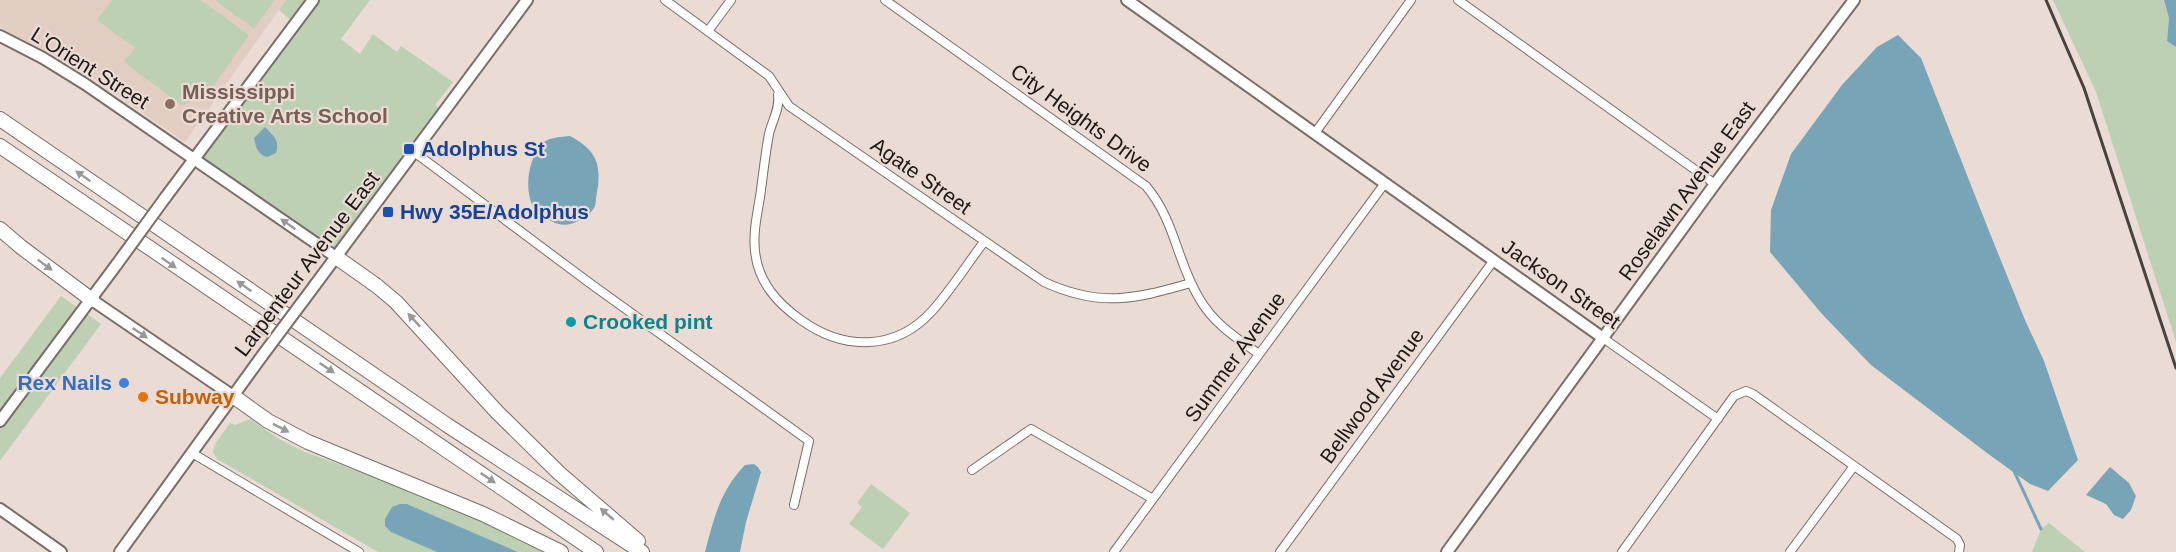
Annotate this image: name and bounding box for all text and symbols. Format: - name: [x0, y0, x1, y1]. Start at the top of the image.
- street label: L'Orient Street: [27, 22, 154, 113]
- street label: City Heights Drive: [1007, 59, 1156, 176]
- place label: Mississippi Creative Arts School: [182, 80, 388, 127]
- marker: Mississippi Creative Arts School: [163, 97, 177, 111]
- street label: Roselawn Avenue East: [1614, 97, 1759, 285]
- street label: Agate Street: [867, 133, 976, 219]
- place label: Adolphus St: [421, 137, 545, 160]
- marker: Adolphus St: [402, 142, 416, 156]
- street label: Larpenteur Avenue East: [230, 167, 384, 360]
- one-way arrow: [75, 170, 91, 182]
- place label: Hwy 35E/Adolphus: [400, 200, 589, 223]
- marker: Hwy 35E/Adolphus: [381, 205, 395, 219]
- one-way arrow: [281, 218, 297, 230]
- street label: Jackson Street: [1498, 234, 1625, 333]
- one-way arrow: [161, 257, 177, 269]
- one-way arrow: [37, 259, 53, 272]
- one-way arrow: [236, 280, 252, 292]
- street label: Summer Avenue: [1180, 287, 1289, 426]
- place label: Crooked pint: [583, 310, 713, 333]
- one-way arrow: [407, 313, 421, 327]
- marker: Crooked pint: [564, 315, 578, 329]
- street label: Bellwood Avenue: [1315, 324, 1428, 467]
- one-way arrow: [131, 327, 147, 339]
- one-way arrow: [318, 363, 335, 374]
- place label: Rex Nails: [17, 371, 112, 394]
- marker: Rex Nails: [117, 376, 131, 390]
- place label: Subway: [155, 385, 235, 408]
- marker: Subway: [136, 390, 150, 404]
- one-way arrow: [273, 423, 290, 433]
- one-way arrow: [480, 472, 496, 483]
- one-way arrow: [600, 508, 615, 521]

